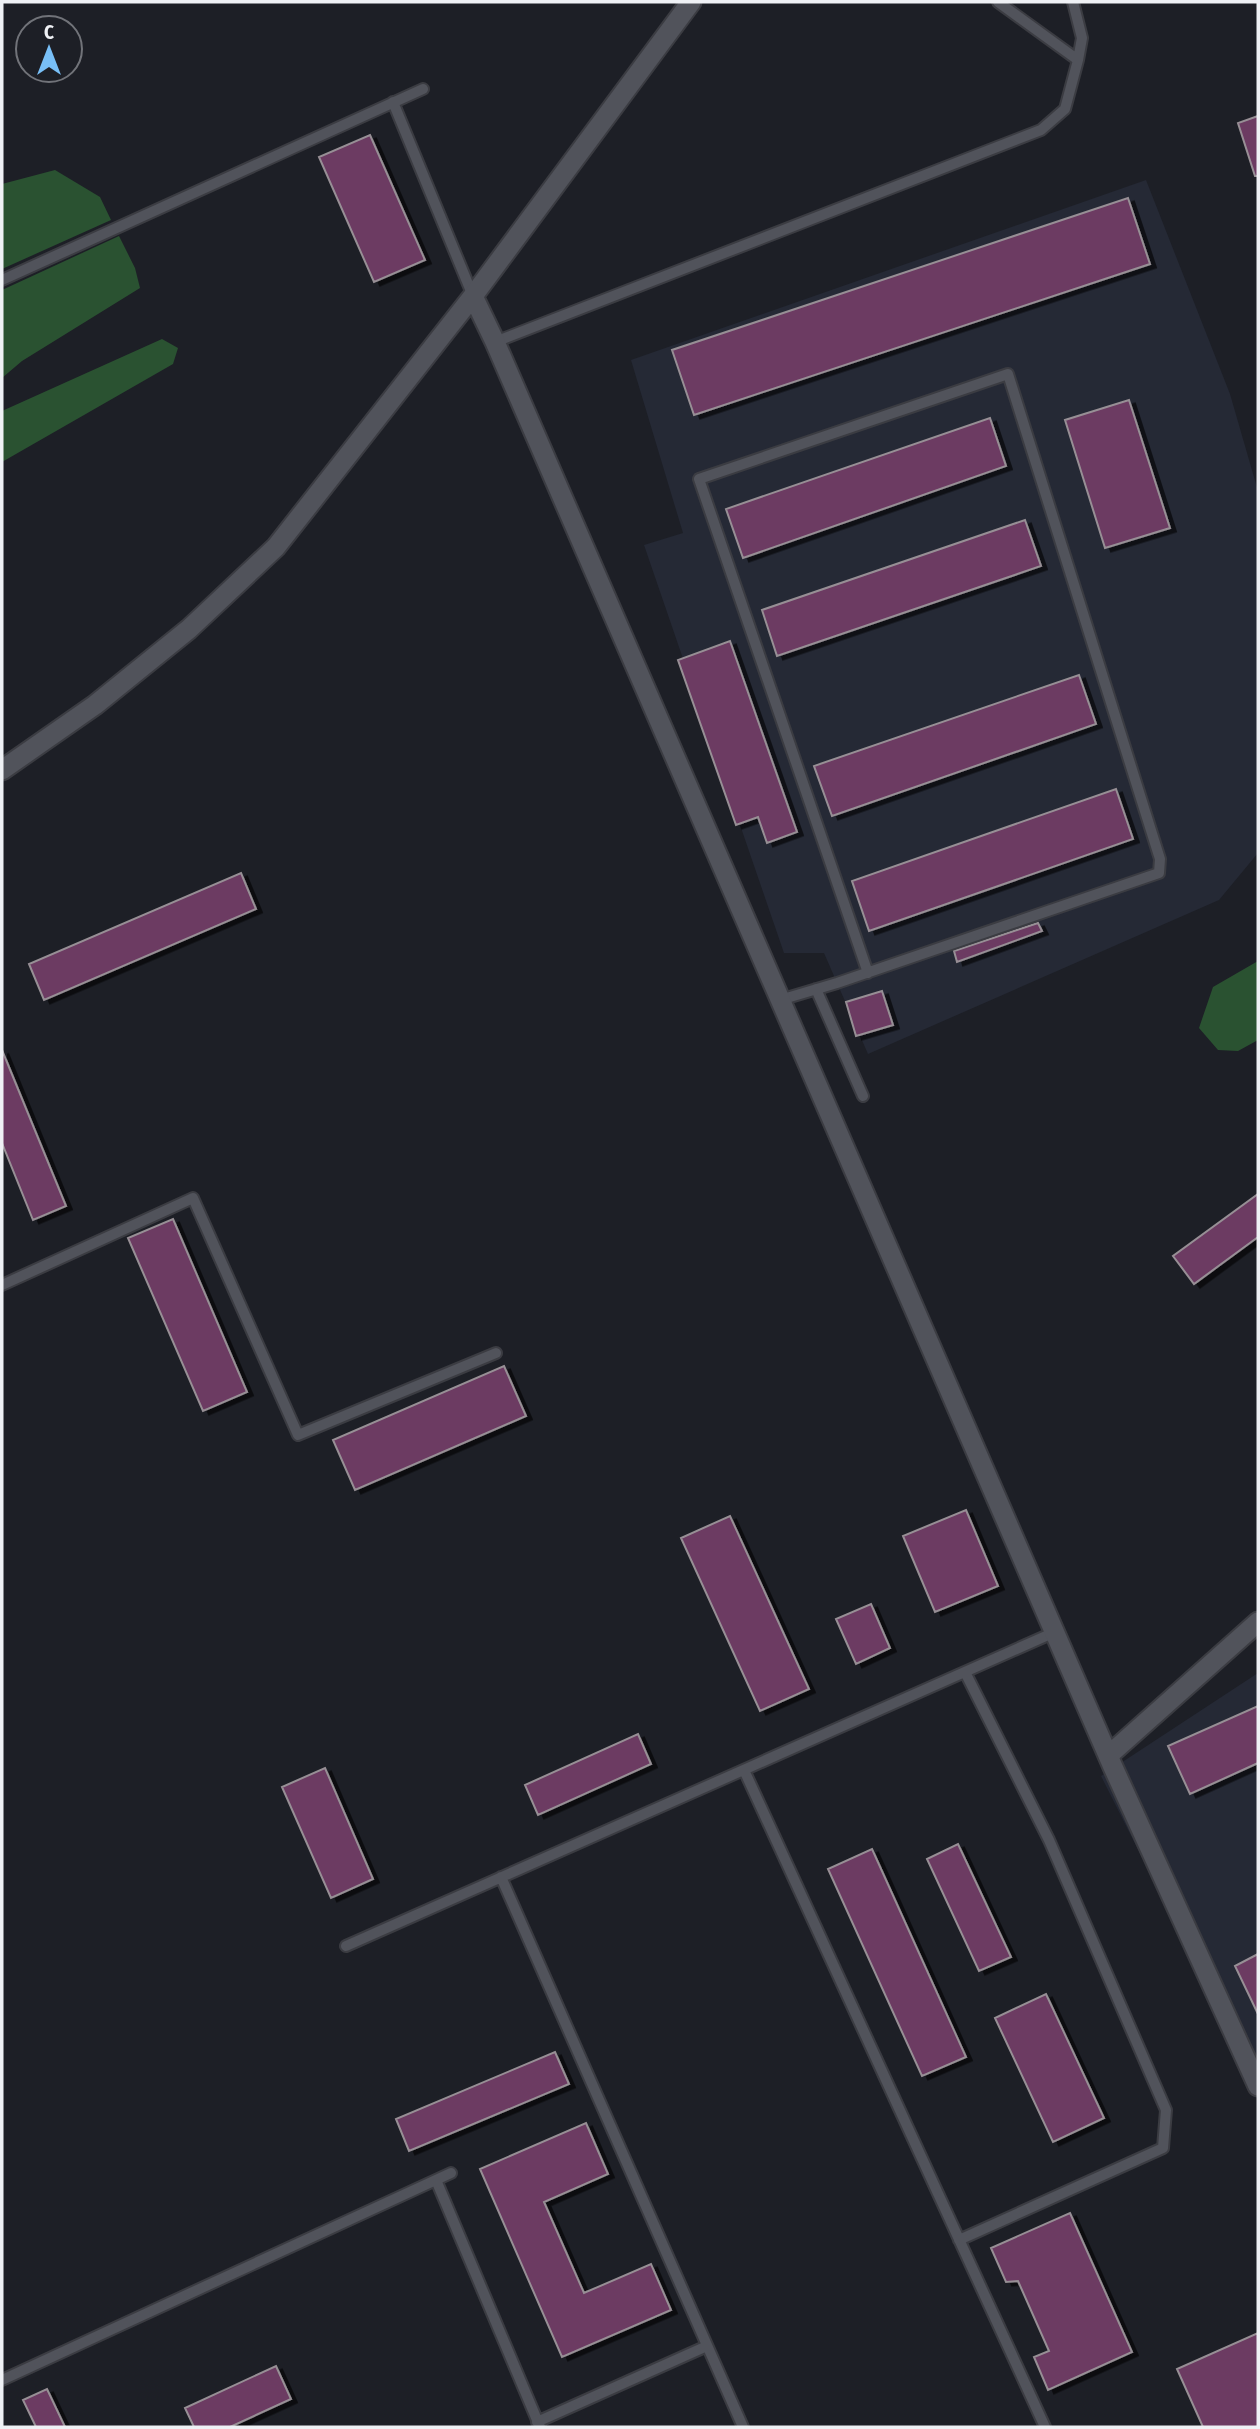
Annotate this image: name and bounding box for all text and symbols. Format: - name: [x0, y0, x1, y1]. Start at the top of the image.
- north arrow: [14, 14, 84, 84]
- text: С: [44, 21, 54, 44]

